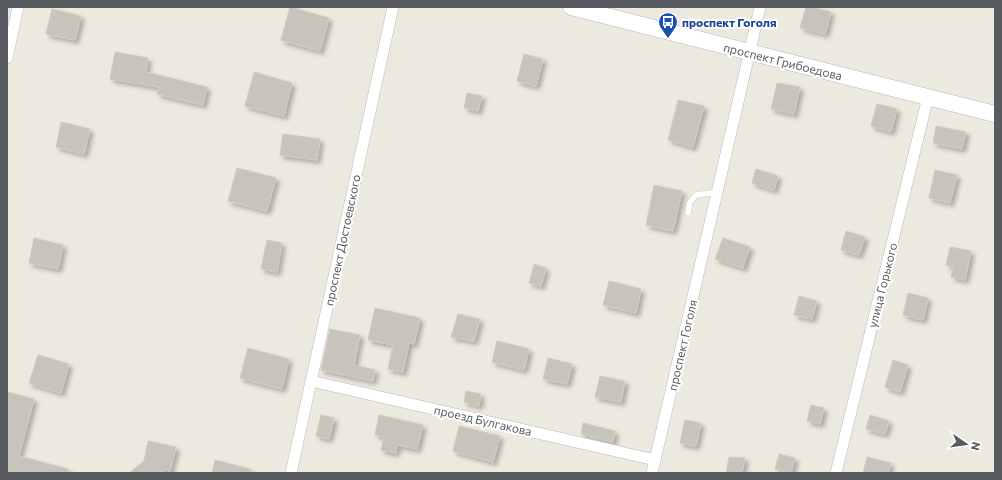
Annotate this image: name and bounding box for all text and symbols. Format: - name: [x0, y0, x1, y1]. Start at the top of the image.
- bus stop icon: проспект Гоголя: [657, 11, 679, 39]
- place label: проспект Гоголя: [682, 15, 777, 29]
- street label: проспект Грибоедова: [722, 39, 844, 83]
- street label: проспект Достоевского: [321, 173, 363, 307]
- street label: улица Горького: [865, 241, 899, 329]
- street label: проспект Гоголя: [665, 298, 699, 392]
- street label: проезд Булгакова: [433, 402, 533, 438]
- north arrow: [946, 424, 986, 464]
- text: N: [969, 441, 983, 452]

